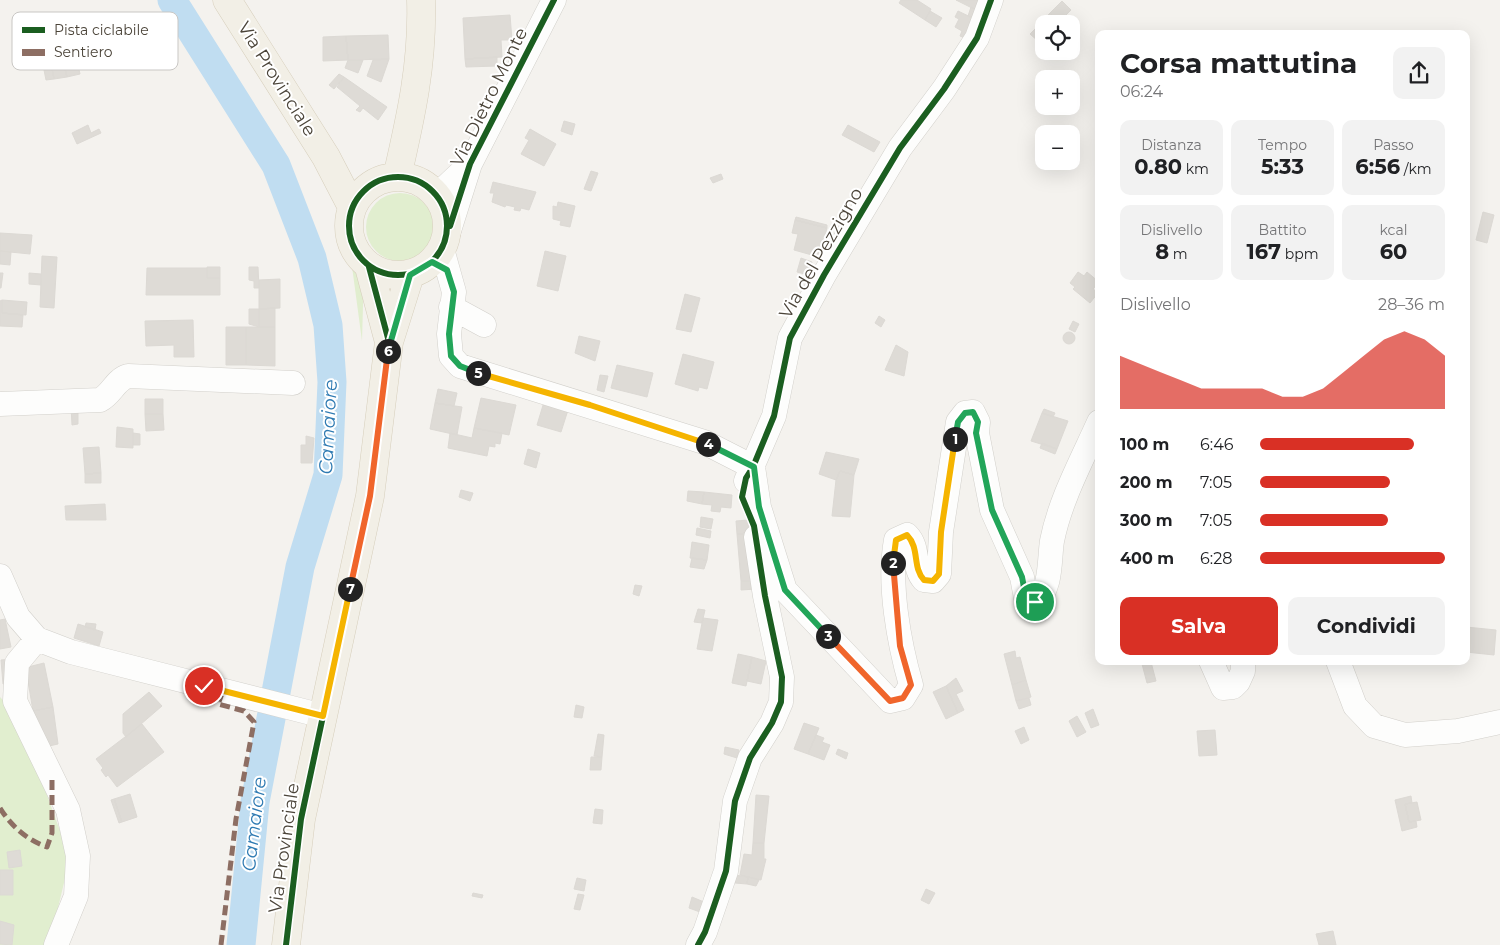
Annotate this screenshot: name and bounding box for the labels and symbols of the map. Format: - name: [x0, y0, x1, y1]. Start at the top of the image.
- legend: [12, 12, 178, 70]
- street label: Via Provinciale: [233, 18, 321, 140]
- text: Pista ciclabile: [54, 21, 149, 39]
- street label: Via Dietro Monte: [446, 24, 532, 170]
- text: Sentiero: [54, 43, 113, 61]
- street label: Via del Pezzigno: [775, 184, 867, 322]
- pin: 6: [376, 338, 400, 364]
- pin: 5: [466, 360, 490, 386]
- water label: Camaiore: [314, 379, 342, 475]
- pin: 1: [942, 426, 968, 452]
- pin: 4: [696, 432, 720, 456]
- pin: 2: [880, 550, 906, 576]
- pin: 7: [338, 576, 362, 602]
- pin: [1014, 581, 1056, 623]
- pin: 3: [816, 624, 840, 648]
- pin: [183, 665, 225, 707]
- water label: Camaiore: [237, 775, 271, 873]
- street label: Via Provinciale: [264, 782, 304, 914]

